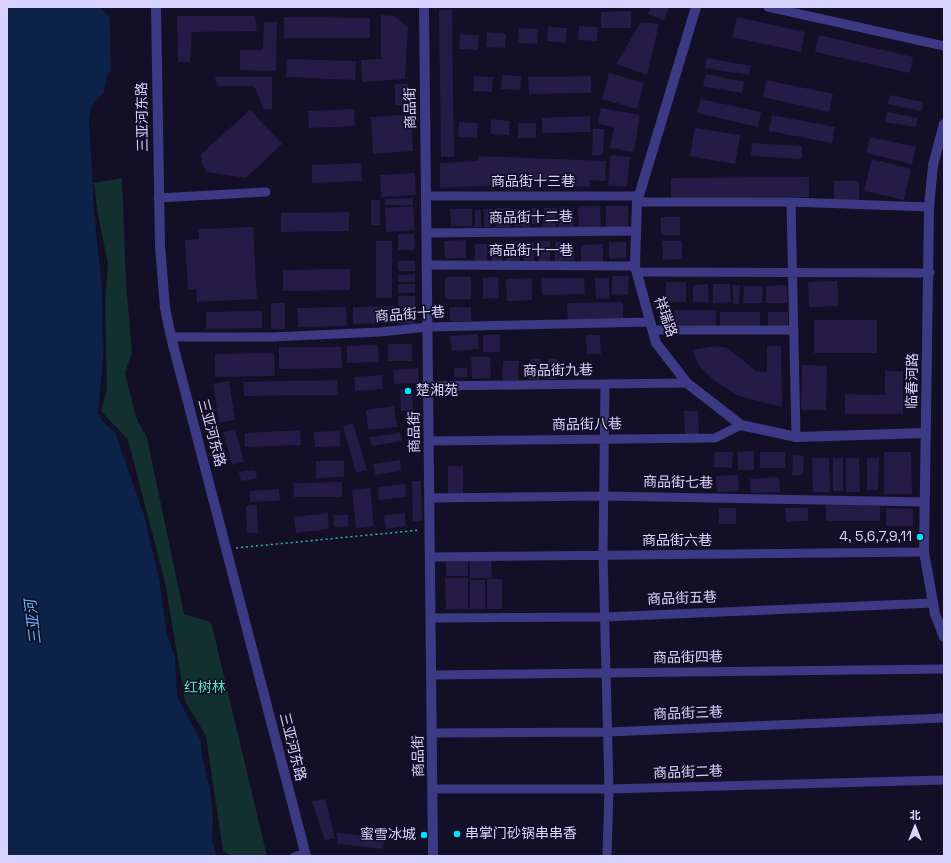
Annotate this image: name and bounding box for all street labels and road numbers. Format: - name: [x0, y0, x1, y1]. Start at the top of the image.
- street label: 三亚河东路: [134, 82, 152, 152]
- street label: 商品街: [402, 87, 420, 129]
- street label: 商品街十三巷: [491, 174, 575, 190]
- street label: 商品街十二巷: [489, 209, 573, 227]
- street label: 商品街十一巷: [489, 243, 573, 259]
- street label: 祥瑞路: [650, 294, 680, 340]
- street label: 商品街十巷: [374, 304, 446, 326]
- street label: 临春河路: [904, 353, 922, 409]
- street label: 商品街九巷: [523, 362, 593, 380]
- street label: 三亚河东路: [194, 397, 228, 469]
- street label: 商品街: [406, 411, 424, 453]
- street label: 商品街八巷: [552, 416, 622, 434]
- street label: 商品街七巷: [643, 474, 713, 492]
- street label: 商品街六巷: [642, 533, 712, 549]
- street label: 商品街五巷: [647, 589, 717, 609]
- street label: 商品街四巷: [653, 649, 723, 667]
- street label: 商品街三巷: [653, 704, 723, 724]
- street label: 三亚河东路: [275, 711, 309, 783]
- street label: 商品街: [410, 735, 428, 777]
- street label: 商品街二巷: [653, 763, 723, 783]

